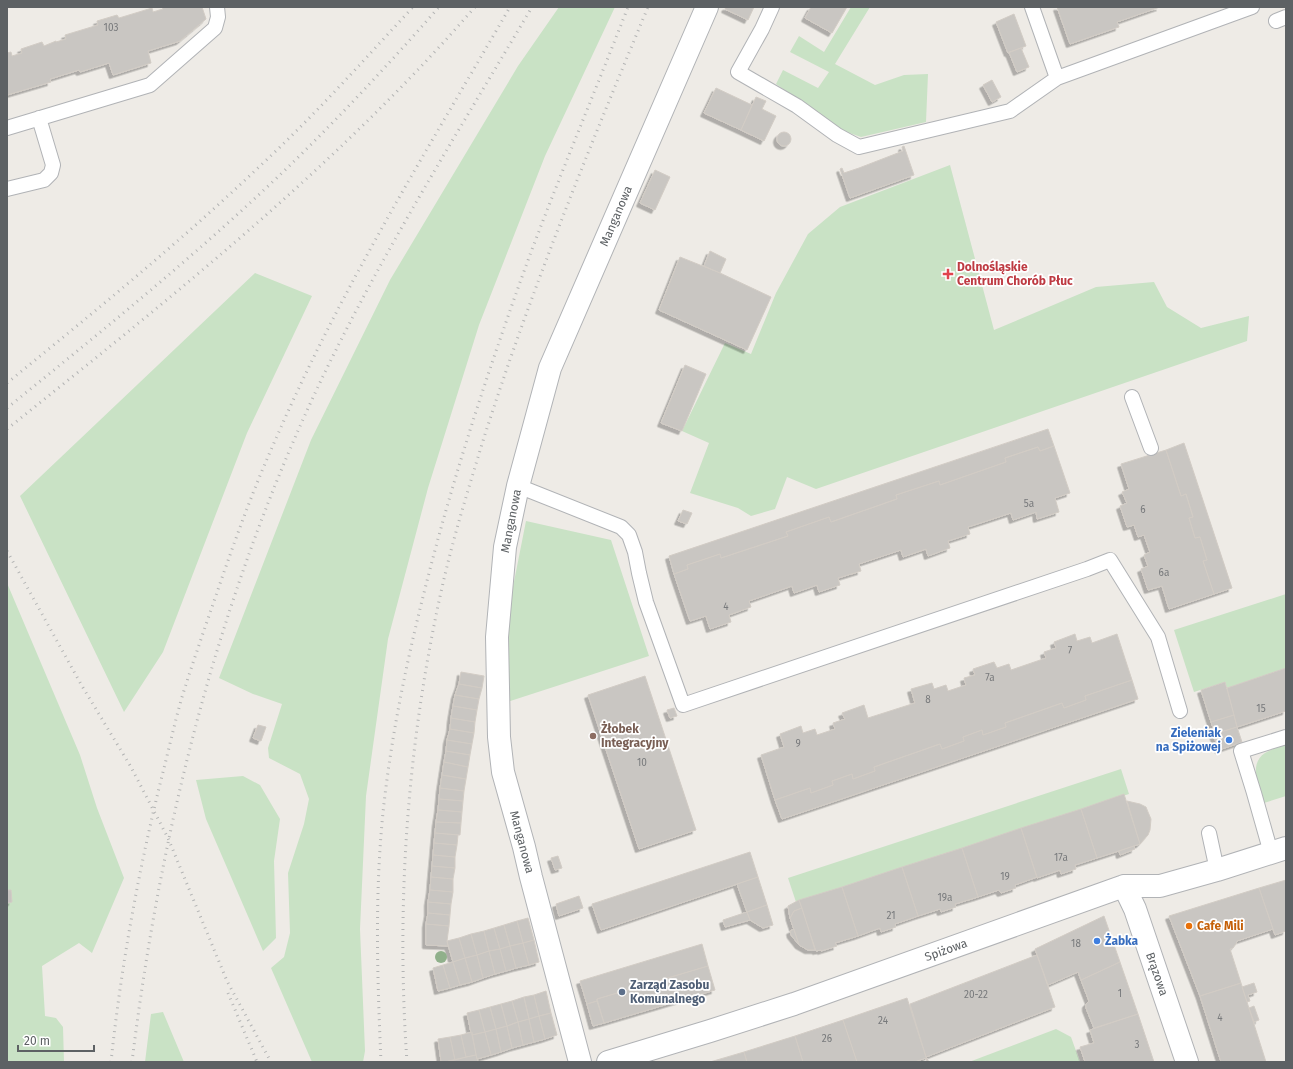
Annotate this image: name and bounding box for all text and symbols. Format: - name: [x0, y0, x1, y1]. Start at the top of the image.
- house number: 103: [104, 22, 118, 34]
- street label: Manganowa: [597, 184, 635, 248]
- place label: Dolnośląskie Centrum Chorób Płuc: [957, 260, 1073, 288]
- marker: Dolnośląskie Centrum Chorób Płuc: [942, 268, 954, 280]
- street label: Manganowa: [498, 488, 524, 554]
- house number: 5a: [1024, 498, 1034, 510]
- house number: 6: [1140, 504, 1146, 516]
- house number: 6a: [1159, 567, 1169, 579]
- house number: 4: [723, 601, 729, 613]
- house number: 7: [1068, 645, 1073, 657]
- house number: 7a: [985, 672, 995, 684]
- house number: 8: [925, 694, 931, 706]
- house number: 15: [1256, 703, 1266, 715]
- place label: Żłobek Integracyjny: [601, 721, 669, 750]
- place label: Zieleniak na Spiżowej: [1156, 726, 1221, 754]
- marker: Żłobek Integracyjny: [588, 731, 598, 741]
- marker: Zieleniak na Spiżowej: [1224, 735, 1234, 745]
- house number: 9: [795, 738, 801, 750]
- house number: 10: [637, 757, 647, 769]
- street label: Manganowa: [507, 809, 537, 875]
- house number: 17a: [1054, 852, 1068, 864]
- house number: 19: [1000, 871, 1010, 883]
- house number: 19a: [938, 892, 952, 904]
- house number: 21: [886, 910, 896, 922]
- place label: Cafe Mili: [1197, 919, 1244, 933]
- marker: Cafe Mili: [1184, 921, 1194, 931]
- place label: Żabka: [1105, 933, 1139, 948]
- street label: Spiżowa: [923, 936, 969, 964]
- marker: Żabka: [1092, 936, 1102, 946]
- house number: 18: [1071, 938, 1081, 950]
- street label: Brązowa: [1143, 950, 1171, 998]
- place label: Zarząd Zasobu Komunalnego: [630, 978, 709, 1006]
- marker: Zarząd Zasobu Komunalnego: [617, 987, 627, 997]
- house number: 1: [1118, 988, 1122, 1000]
- house number: 20-22: [964, 989, 988, 1001]
- house number: 4: [1217, 1012, 1223, 1024]
- house number: 24: [878, 1015, 889, 1027]
- scale bar: [18, 1027, 94, 1053]
- house number: 26: [822, 1033, 832, 1045]
- text: 20 m: [24, 1034, 50, 1048]
- house number: 3: [1135, 1039, 1140, 1051]

